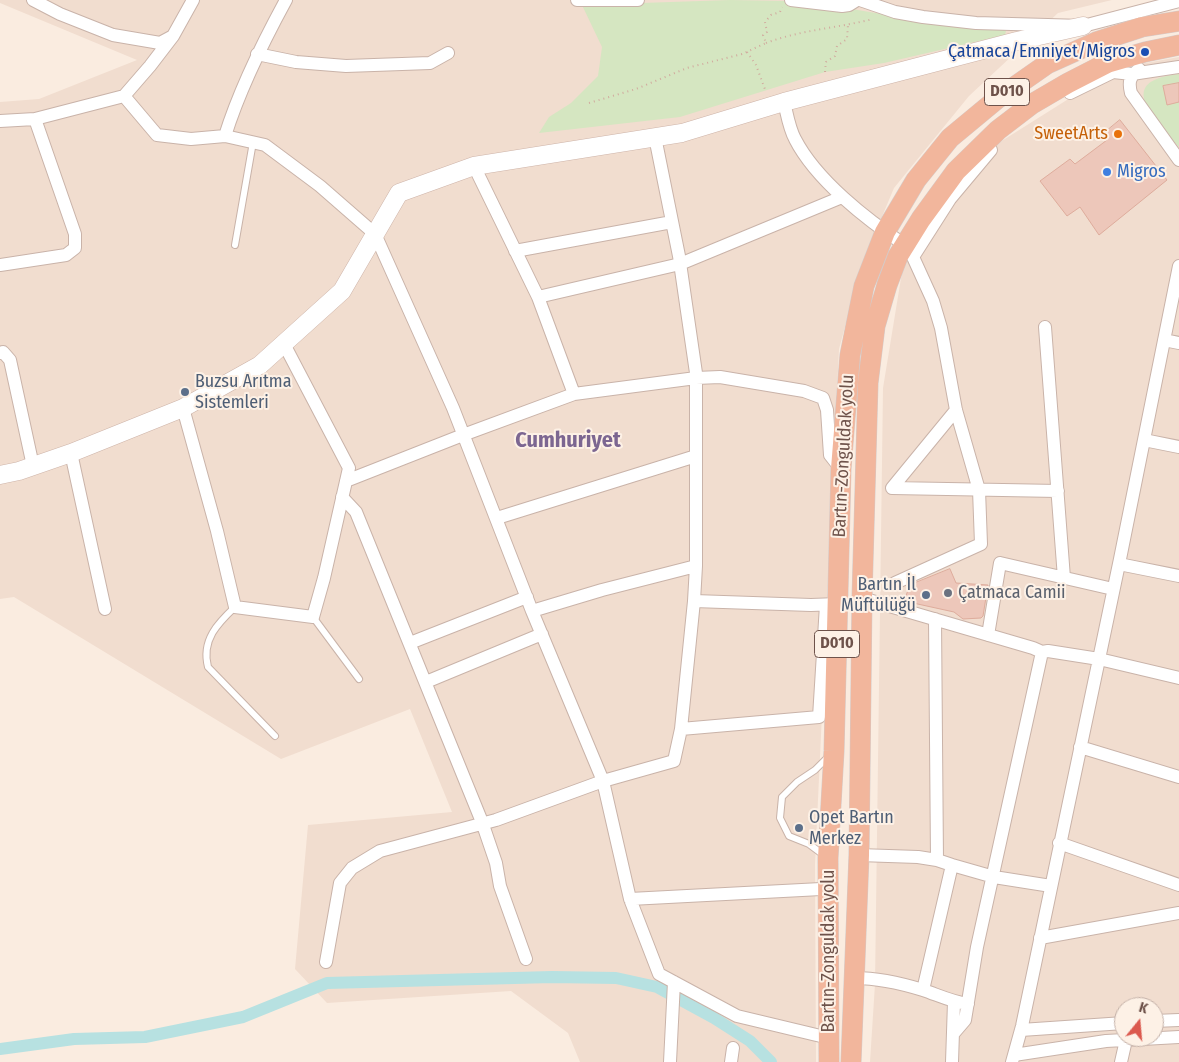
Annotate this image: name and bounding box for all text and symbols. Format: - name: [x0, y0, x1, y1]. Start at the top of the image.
- place label: Çatmaca/Emniyet/Migros: [948, 41, 1135, 63]
- marker: Çatmaca/Emniyet/Migros: [1139, 46, 1151, 58]
- road number: D010: [984, 78, 1030, 105]
- place label: SweetArts: [1034, 123, 1108, 145]
- marker: SweetArts: [1112, 128, 1124, 140]
- place label: Migros: [1117, 161, 1166, 183]
- marker: Migros: [1101, 166, 1113, 178]
- place label: Buzsu Arıtma Sistemleri: [195, 371, 291, 414]
- street label: Bartın-Zonguldak yolu: [829, 374, 859, 538]
- marker: Buzsu Arıtma Sistemleri: [179, 386, 191, 398]
- district label: Cumhuriyet: [515, 428, 621, 454]
- place label: Bartın İl Müftülüğü: [841, 574, 916, 616]
- place label: Çatmaca Camii: [958, 582, 1066, 604]
- marker: Çatmaca Camii: [942, 587, 954, 599]
- marker: Bartın İl Müftülüğü: [920, 589, 932, 601]
- road number: D010: [814, 630, 860, 658]
- place label: Opet Bartın Merkez: [809, 807, 894, 850]
- marker: Opet Bartın Merkez: [793, 822, 805, 834]
- street label: Bartın-Zonguldak yolu: [818, 869, 840, 1033]
- north arrow: [1114, 997, 1164, 1047]
- text: K: [1137, 999, 1150, 1017]

